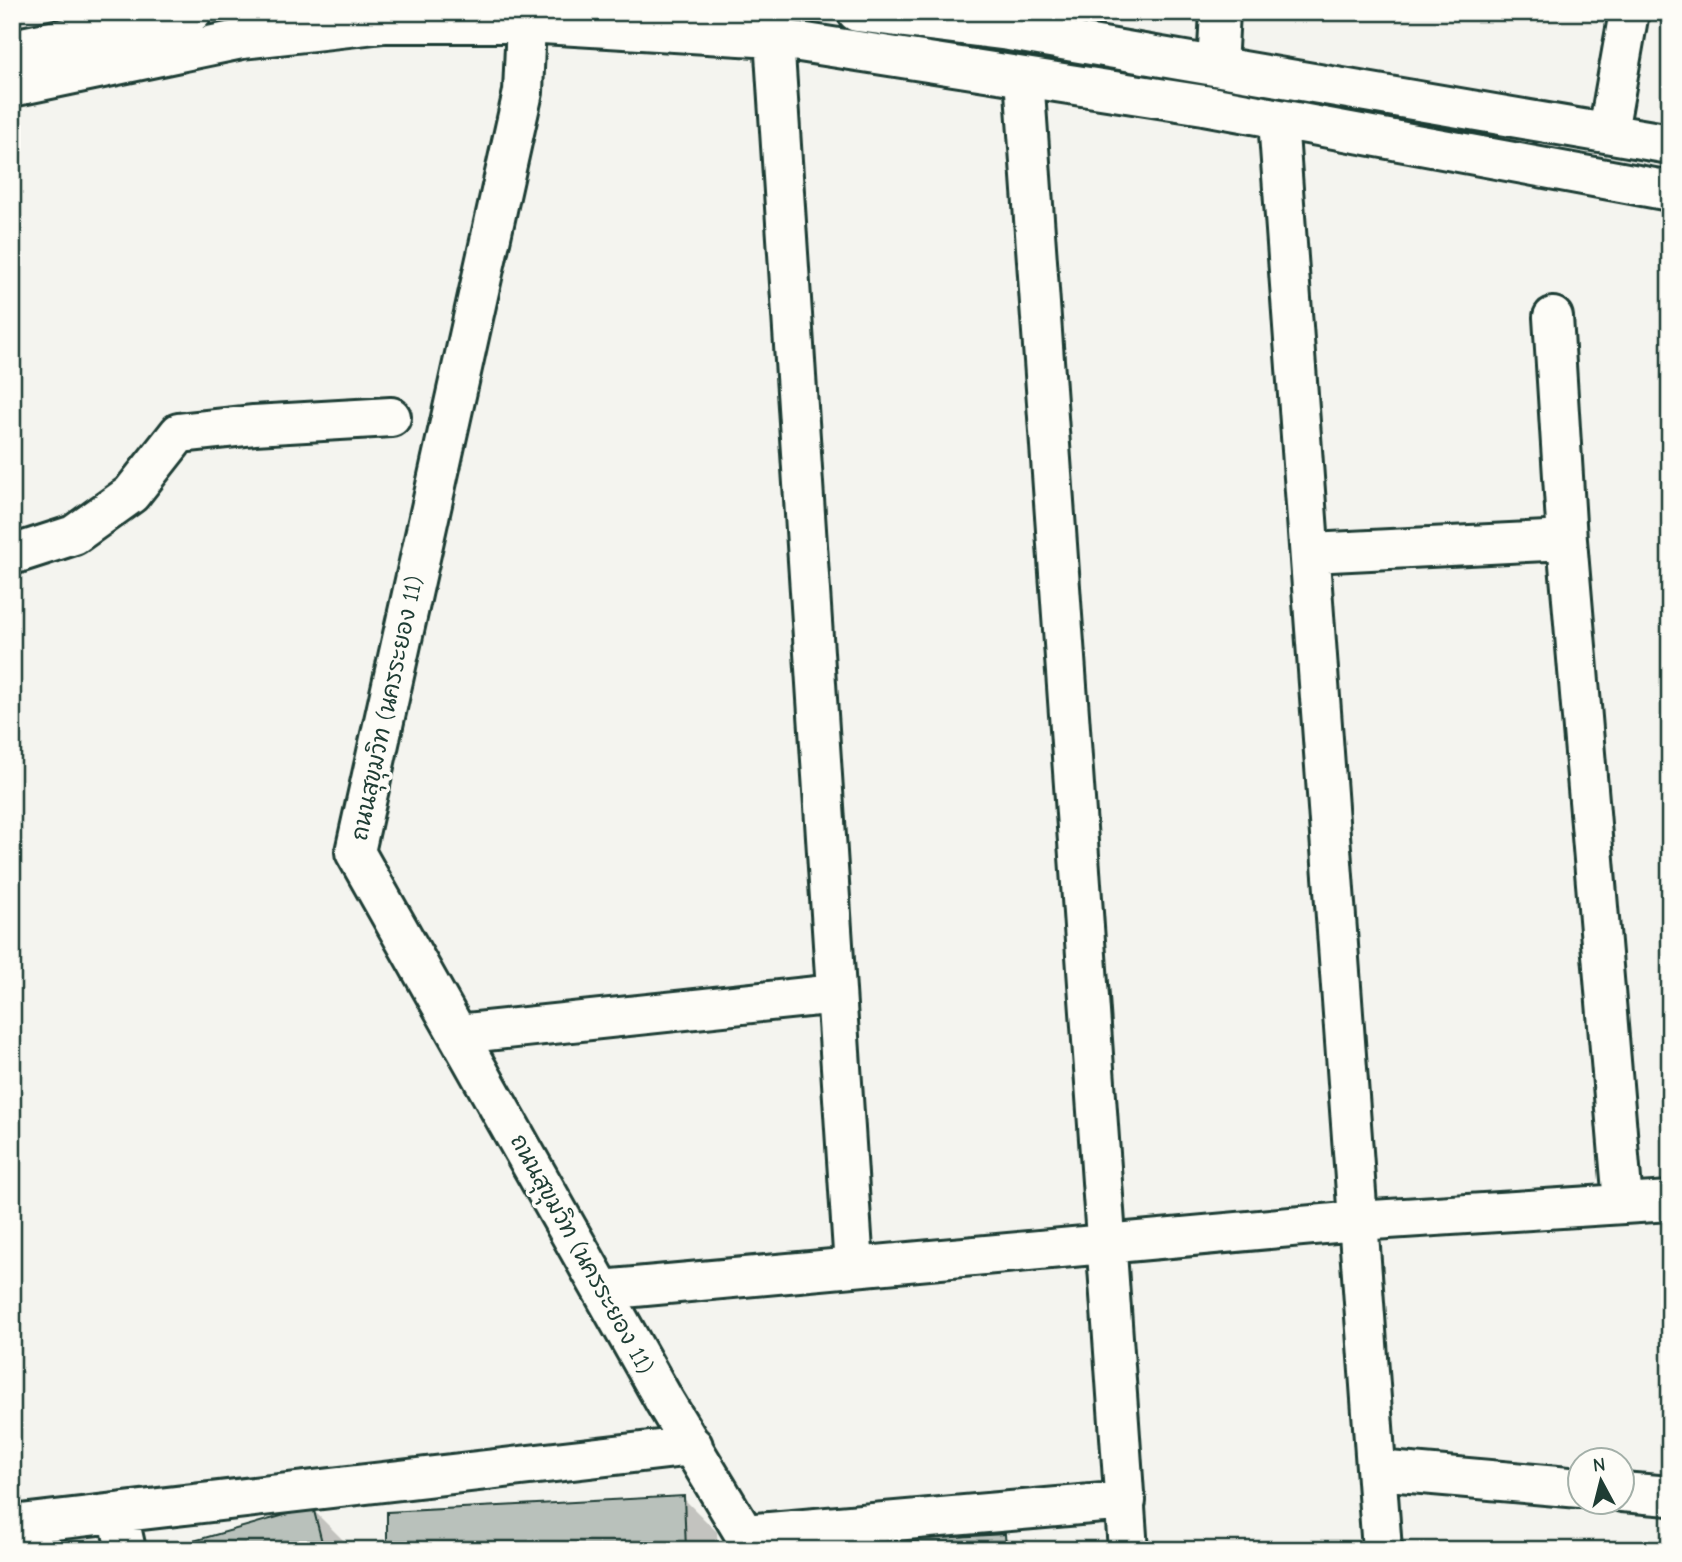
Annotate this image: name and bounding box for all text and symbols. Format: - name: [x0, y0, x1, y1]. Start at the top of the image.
- street label: ถนนสุขุมวิท (นครระยอง 11): [345, 573, 432, 844]
- street label: ถนนสุขุมวิท (นครระยอง 11): [501, 1129, 660, 1381]
- north arrow: [1566, 1446, 1636, 1516]
- text: N: [1592, 1453, 1607, 1477]

